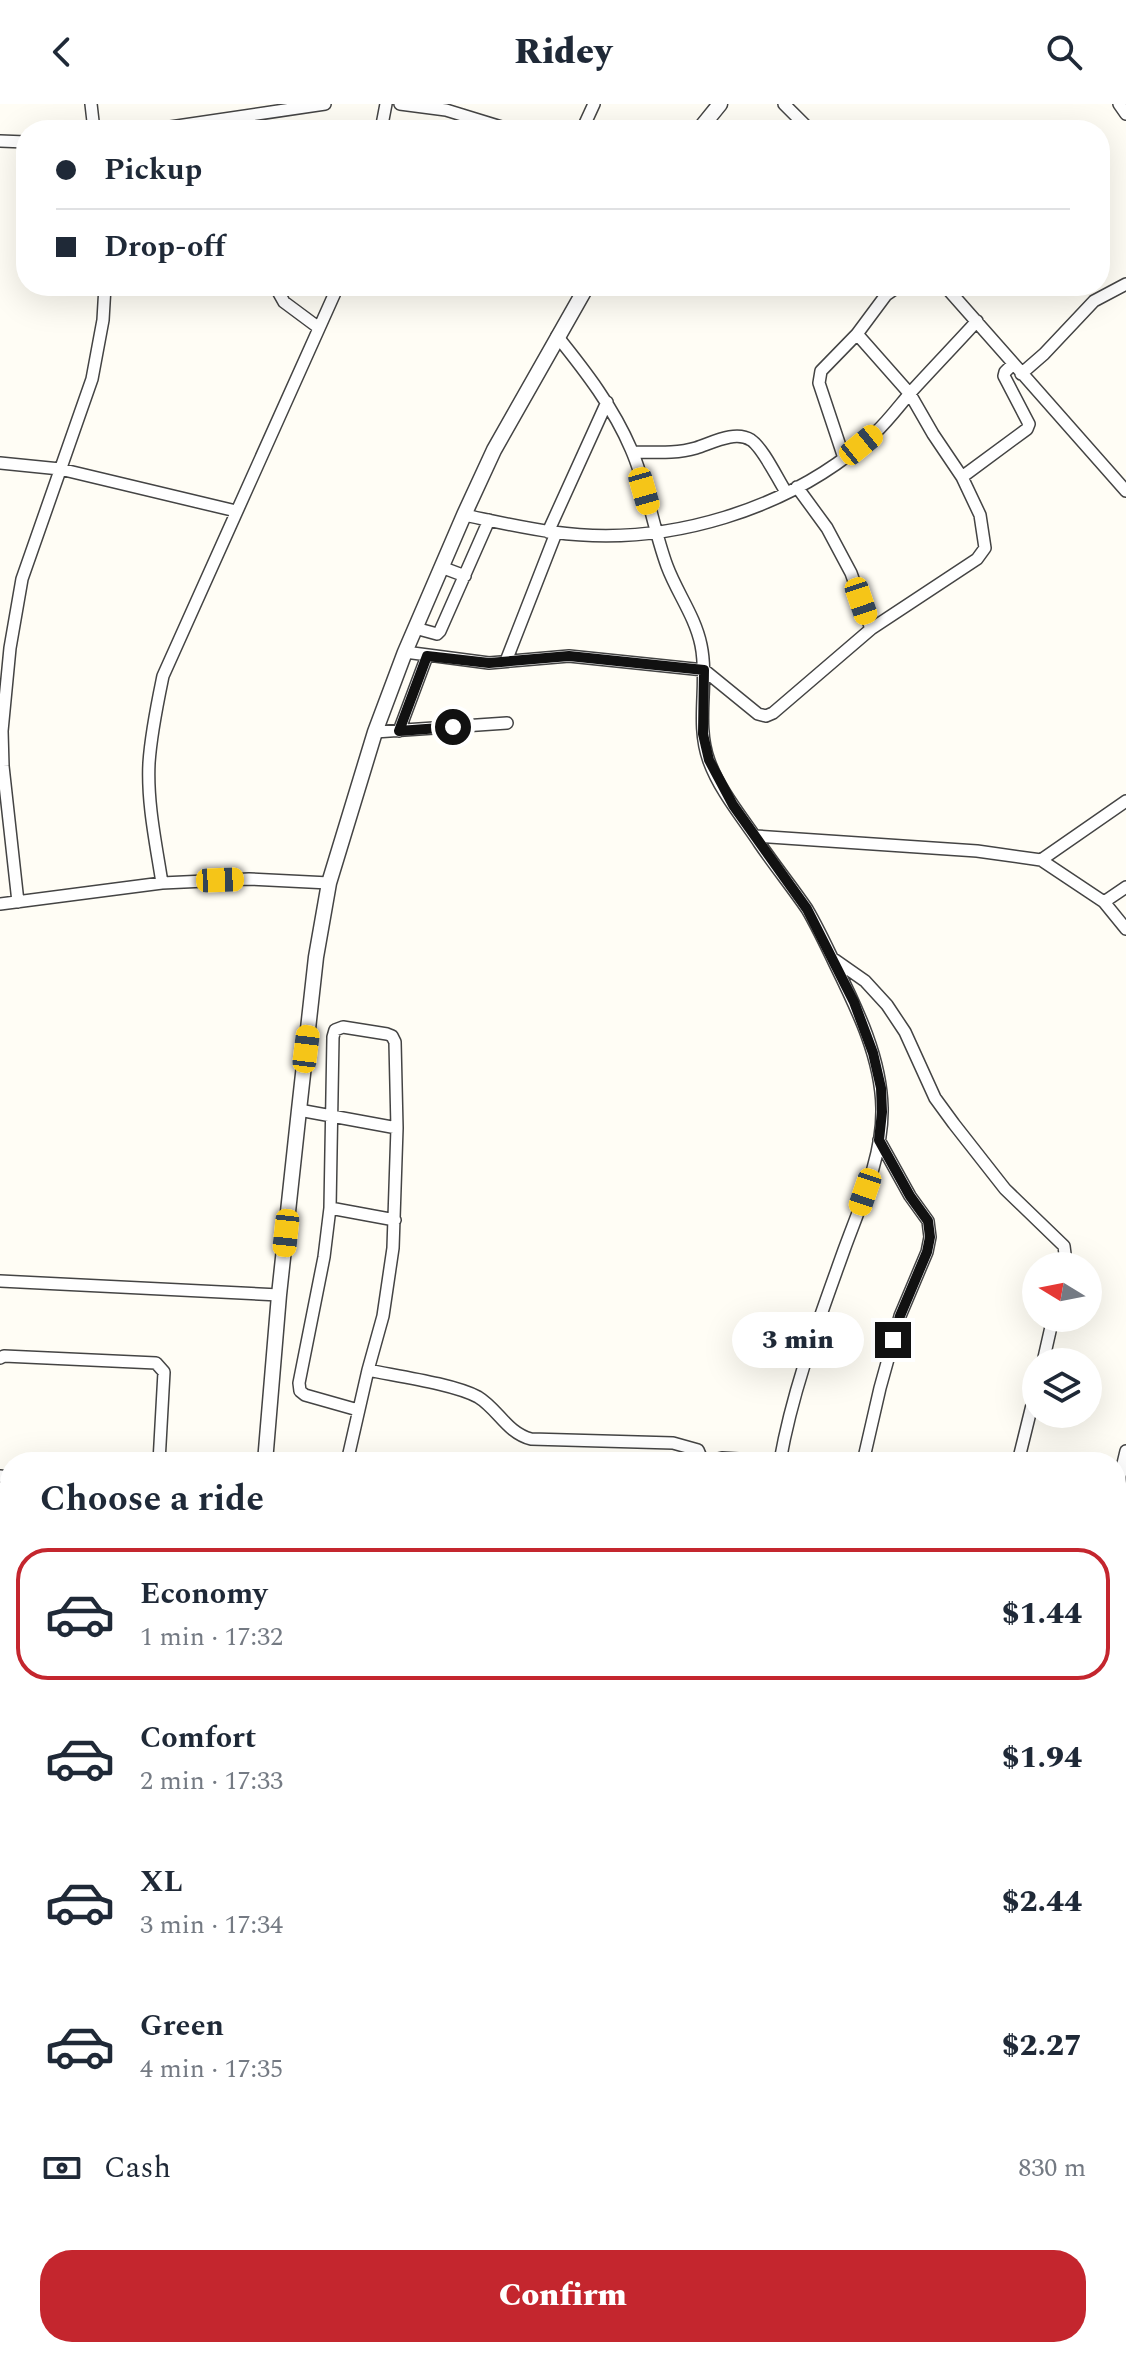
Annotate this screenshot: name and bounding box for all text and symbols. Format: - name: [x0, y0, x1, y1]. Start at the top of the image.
- text: Ridey: [514, 25, 612, 80]
- icon: back: [40, 30, 84, 74]
- icon: search: [1042, 30, 1086, 74]
- text: Pickup: [104, 147, 202, 193]
- text: Drop-off: [104, 224, 225, 270]
- car: [835, 421, 887, 469]
- car: [626, 465, 662, 517]
- car: [842, 574, 880, 628]
- route start: [435, 709, 471, 745]
- car: [196, 867, 244, 893]
- car: [291, 1024, 321, 1074]
- car: [846, 1165, 884, 1219]
- car: [272, 1208, 300, 1258]
- north arrow: [1022, 1252, 1102, 1332]
- map controls: [1022, 1252, 1102, 1428]
- callout: 3 min: [733, 1312, 865, 1368]
- text: 3 min: [762, 1320, 834, 1360]
- route end: [875, 1322, 911, 1358]
- button: layers: [1022, 1348, 1102, 1428]
- text: Choose a ride: [40, 1472, 264, 1527]
- text: Economy: [140, 1571, 267, 1617]
- icon: car: [44, 1578, 116, 1650]
- text: $1.44: [1002, 1591, 1082, 1637]
- text: 1 min · 17:32: [140, 1617, 283, 1657]
- text: Comfort: [140, 1715, 256, 1761]
- icon: car: [44, 1722, 116, 1794]
- text: $1.94: [1002, 1735, 1082, 1781]
- text: 2 min · 17:33: [140, 1761, 283, 1801]
- text: XL: [140, 1859, 183, 1905]
- icon: car: [44, 1866, 116, 1938]
- text: $2.44: [1002, 1879, 1082, 1925]
- text: 3 min · 17:34: [140, 1905, 283, 1945]
- text: Green: [140, 2003, 224, 2049]
- icon: car: [44, 2010, 116, 2082]
- text: $2.27: [1002, 2023, 1082, 2069]
- text: 4 min · 17:35: [140, 2049, 283, 2089]
- text: Cash: [104, 2145, 171, 2191]
- icon: cash: [40, 2146, 84, 2190]
- text: 830 m: [1018, 2148, 1086, 2188]
- button: Confirm: [40, 2250, 1086, 2342]

